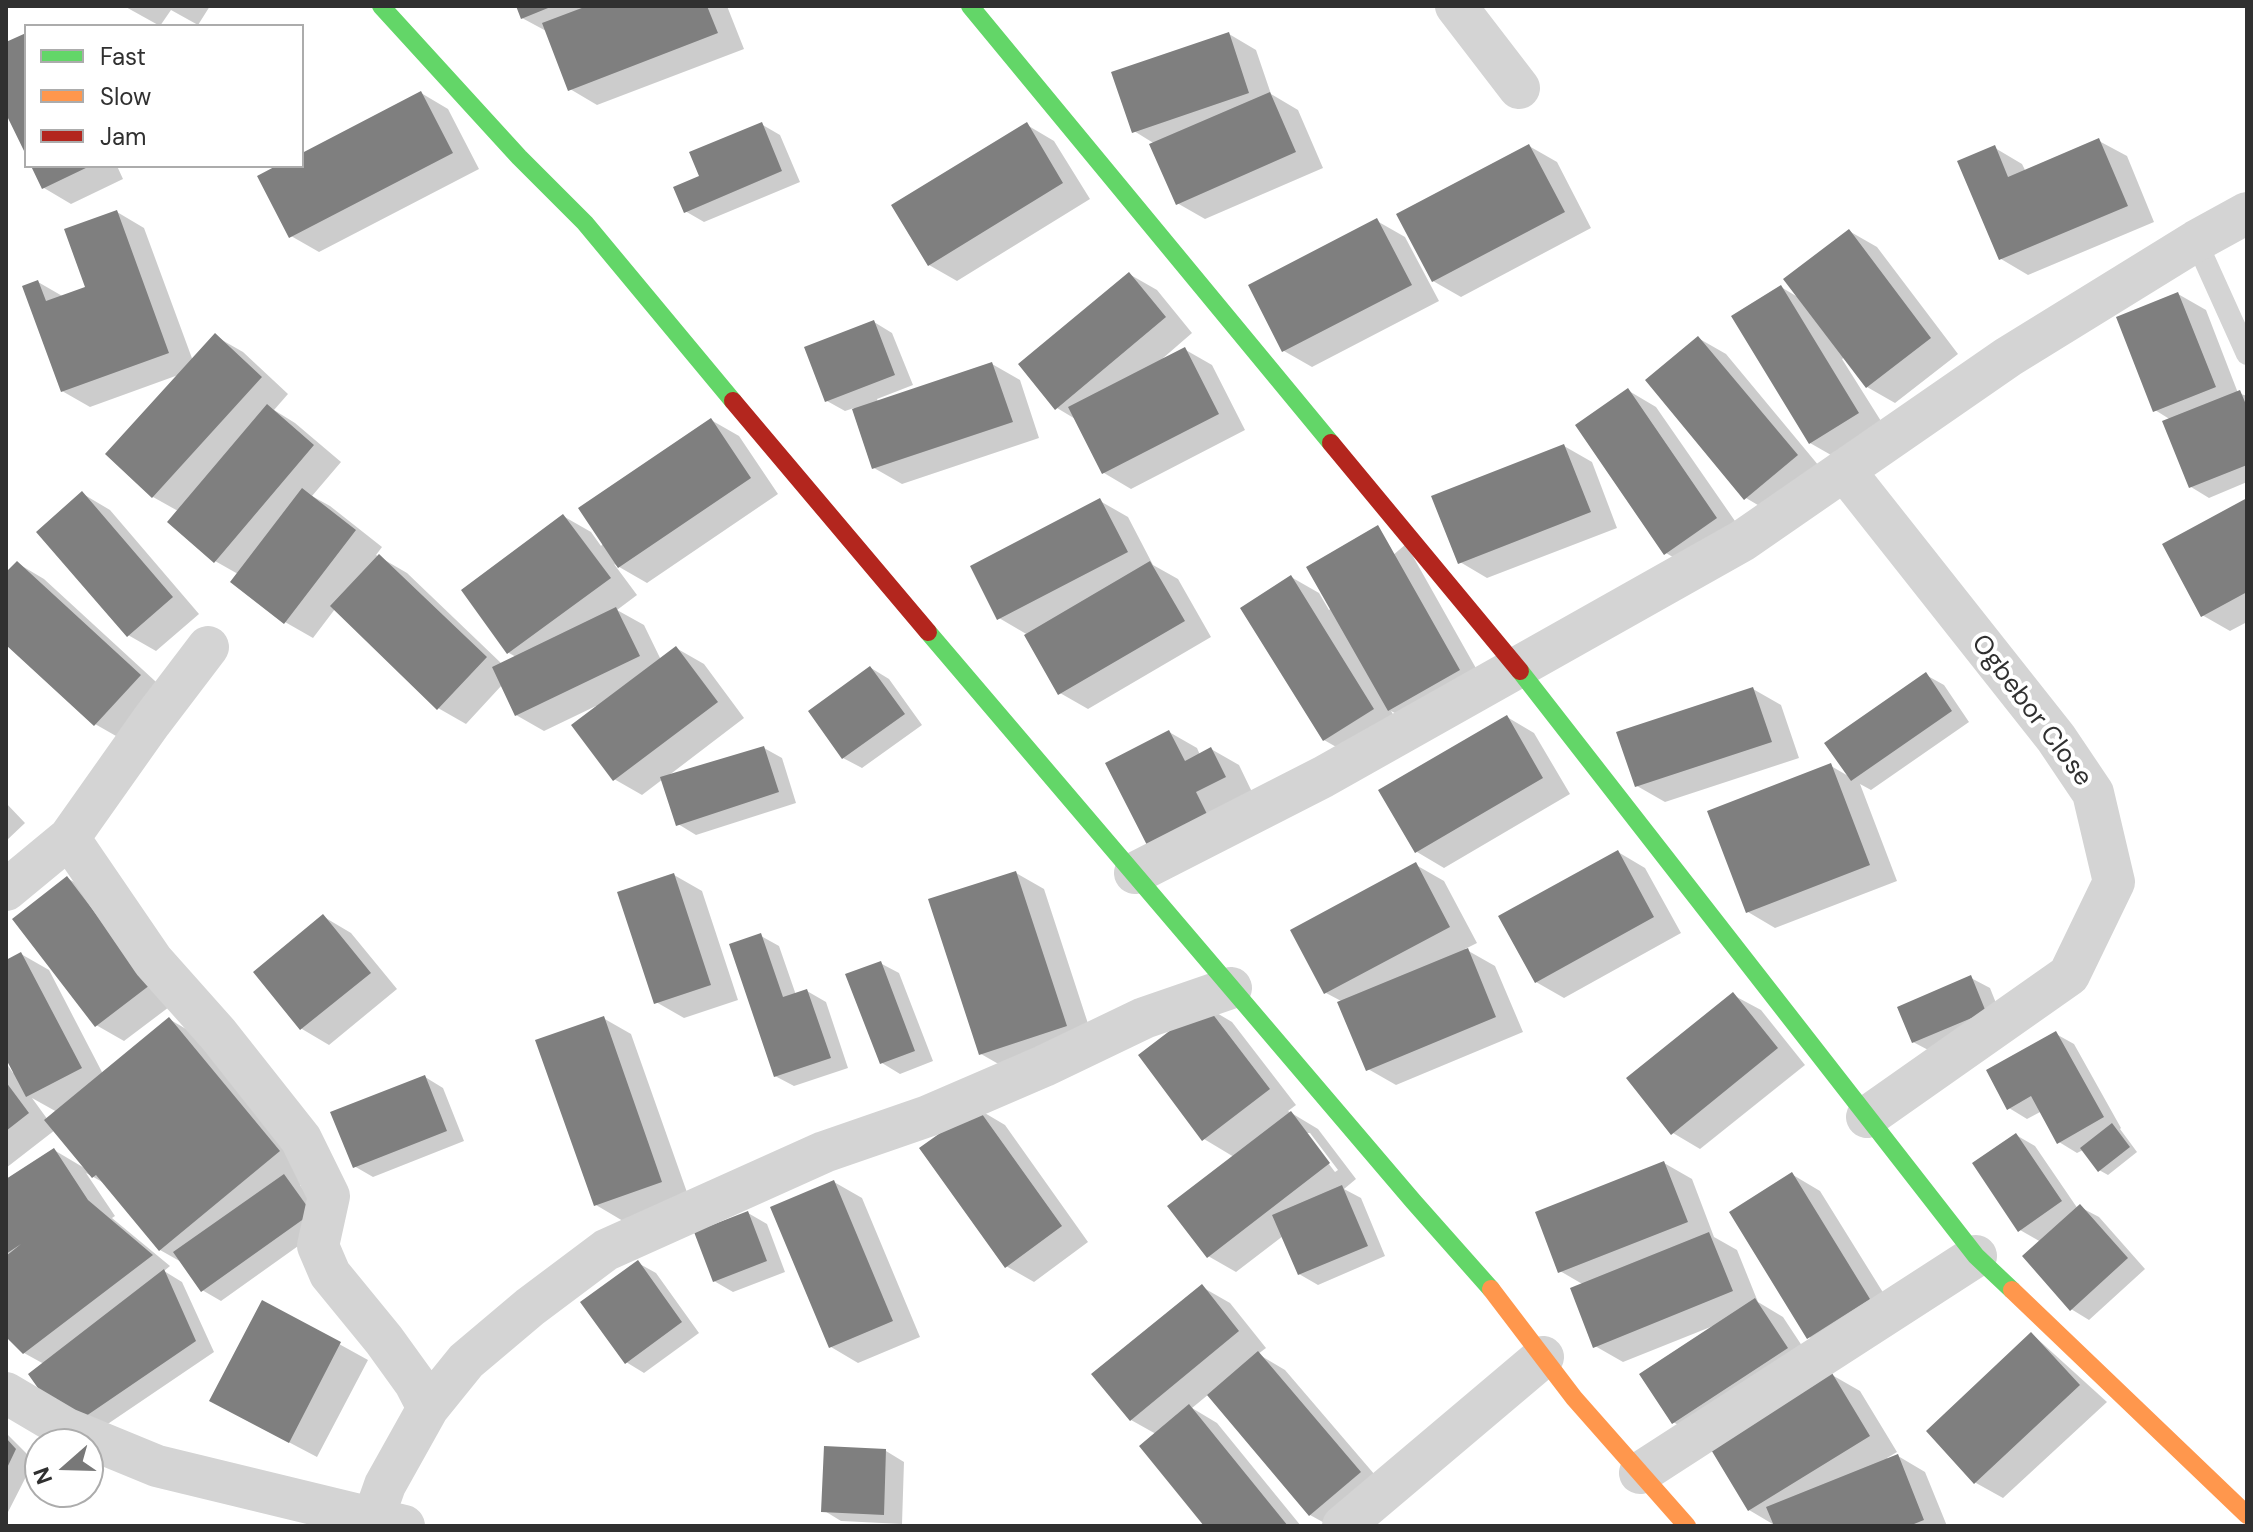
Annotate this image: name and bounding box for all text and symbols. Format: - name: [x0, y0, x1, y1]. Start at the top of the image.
- legend: [24, 24, 304, 168]
- text: Fast: [100, 41, 146, 72]
- text: Slow: [100, 81, 151, 112]
- text: Jam: [100, 121, 146, 152]
- street label: Ogbebor Close: [1964, 629, 2098, 793]
- north arrow: [24, 1428, 104, 1508]
- text: N: [26, 1463, 59, 1488]

